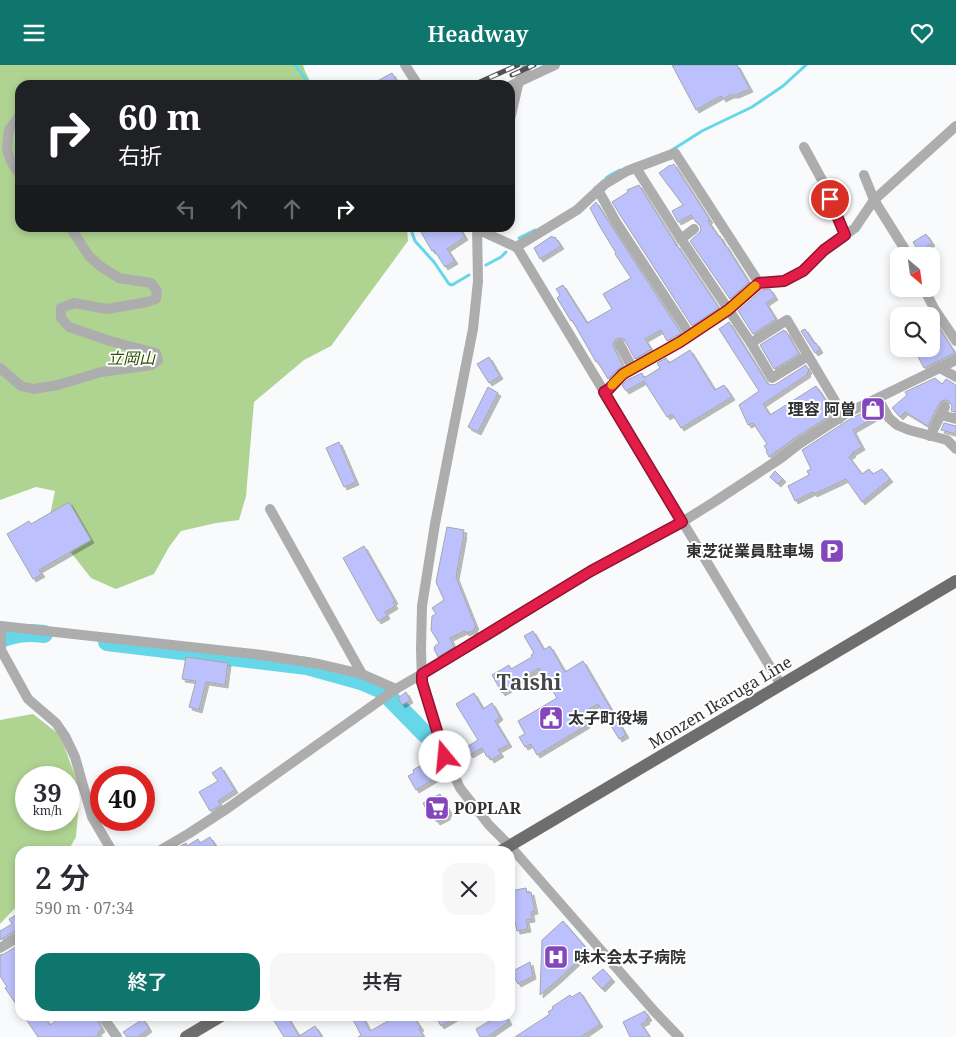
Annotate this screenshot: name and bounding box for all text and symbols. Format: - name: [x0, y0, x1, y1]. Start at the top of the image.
- text: Headway: [428, 18, 528, 48]
- icon: menu: [20, 19, 48, 47]
- icon: heart: [908, 19, 936, 47]
- text: 60 m: [118, 93, 201, 140]
- icon: right: [35, 100, 100, 165]
- text: 右折: [118, 140, 162, 170]
- pin: [809, 178, 851, 220]
- icon: arrive: [816, 185, 844, 213]
- icon: left: [172, 195, 200, 223]
- icon: ahead: [225, 195, 253, 223]
- icon: ahead: [278, 195, 306, 223]
- icon: right: [331, 195, 359, 223]
- north arrow: [890, 247, 940, 297]
- map controls: [890, 247, 940, 357]
- button: search: [890, 307, 940, 357]
- park label: 立岡山: [107, 347, 156, 369]
- shop icon: 理容 阿曽: [860, 396, 886, 422]
- place label: 理容 阿曽: [788, 398, 856, 420]
- parking icon: 東芝従業員駐車場: [819, 538, 845, 564]
- place label: 東芝従業員駐車場: [686, 540, 814, 562]
- street label: Monzen Ikaruga Line: [644, 650, 796, 754]
- district label: Taishi: [497, 668, 562, 696]
- public building icon: 太子町役場: [538, 705, 564, 731]
- place label: 太子町役場: [568, 707, 648, 729]
- position arrow: [418, 730, 470, 782]
- speed limit sign: 40: [90, 766, 155, 831]
- text: 39: [33, 775, 62, 809]
- supermarket icon: POPLAR: [424, 795, 450, 821]
- place label: POPLAR: [454, 797, 522, 819]
- text: km/h: [33, 802, 62, 819]
- text: 2 分: [35, 857, 90, 898]
- button: close: [443, 863, 495, 915]
- text: 590 m · 07:34: [35, 897, 134, 919]
- hospital icon: 味木会太子病院: [543, 944, 569, 970]
- place label: 味木会太子病院: [574, 946, 686, 968]
- button: 終了: [35, 953, 260, 1011]
- button: 共有: [270, 953, 495, 1011]

